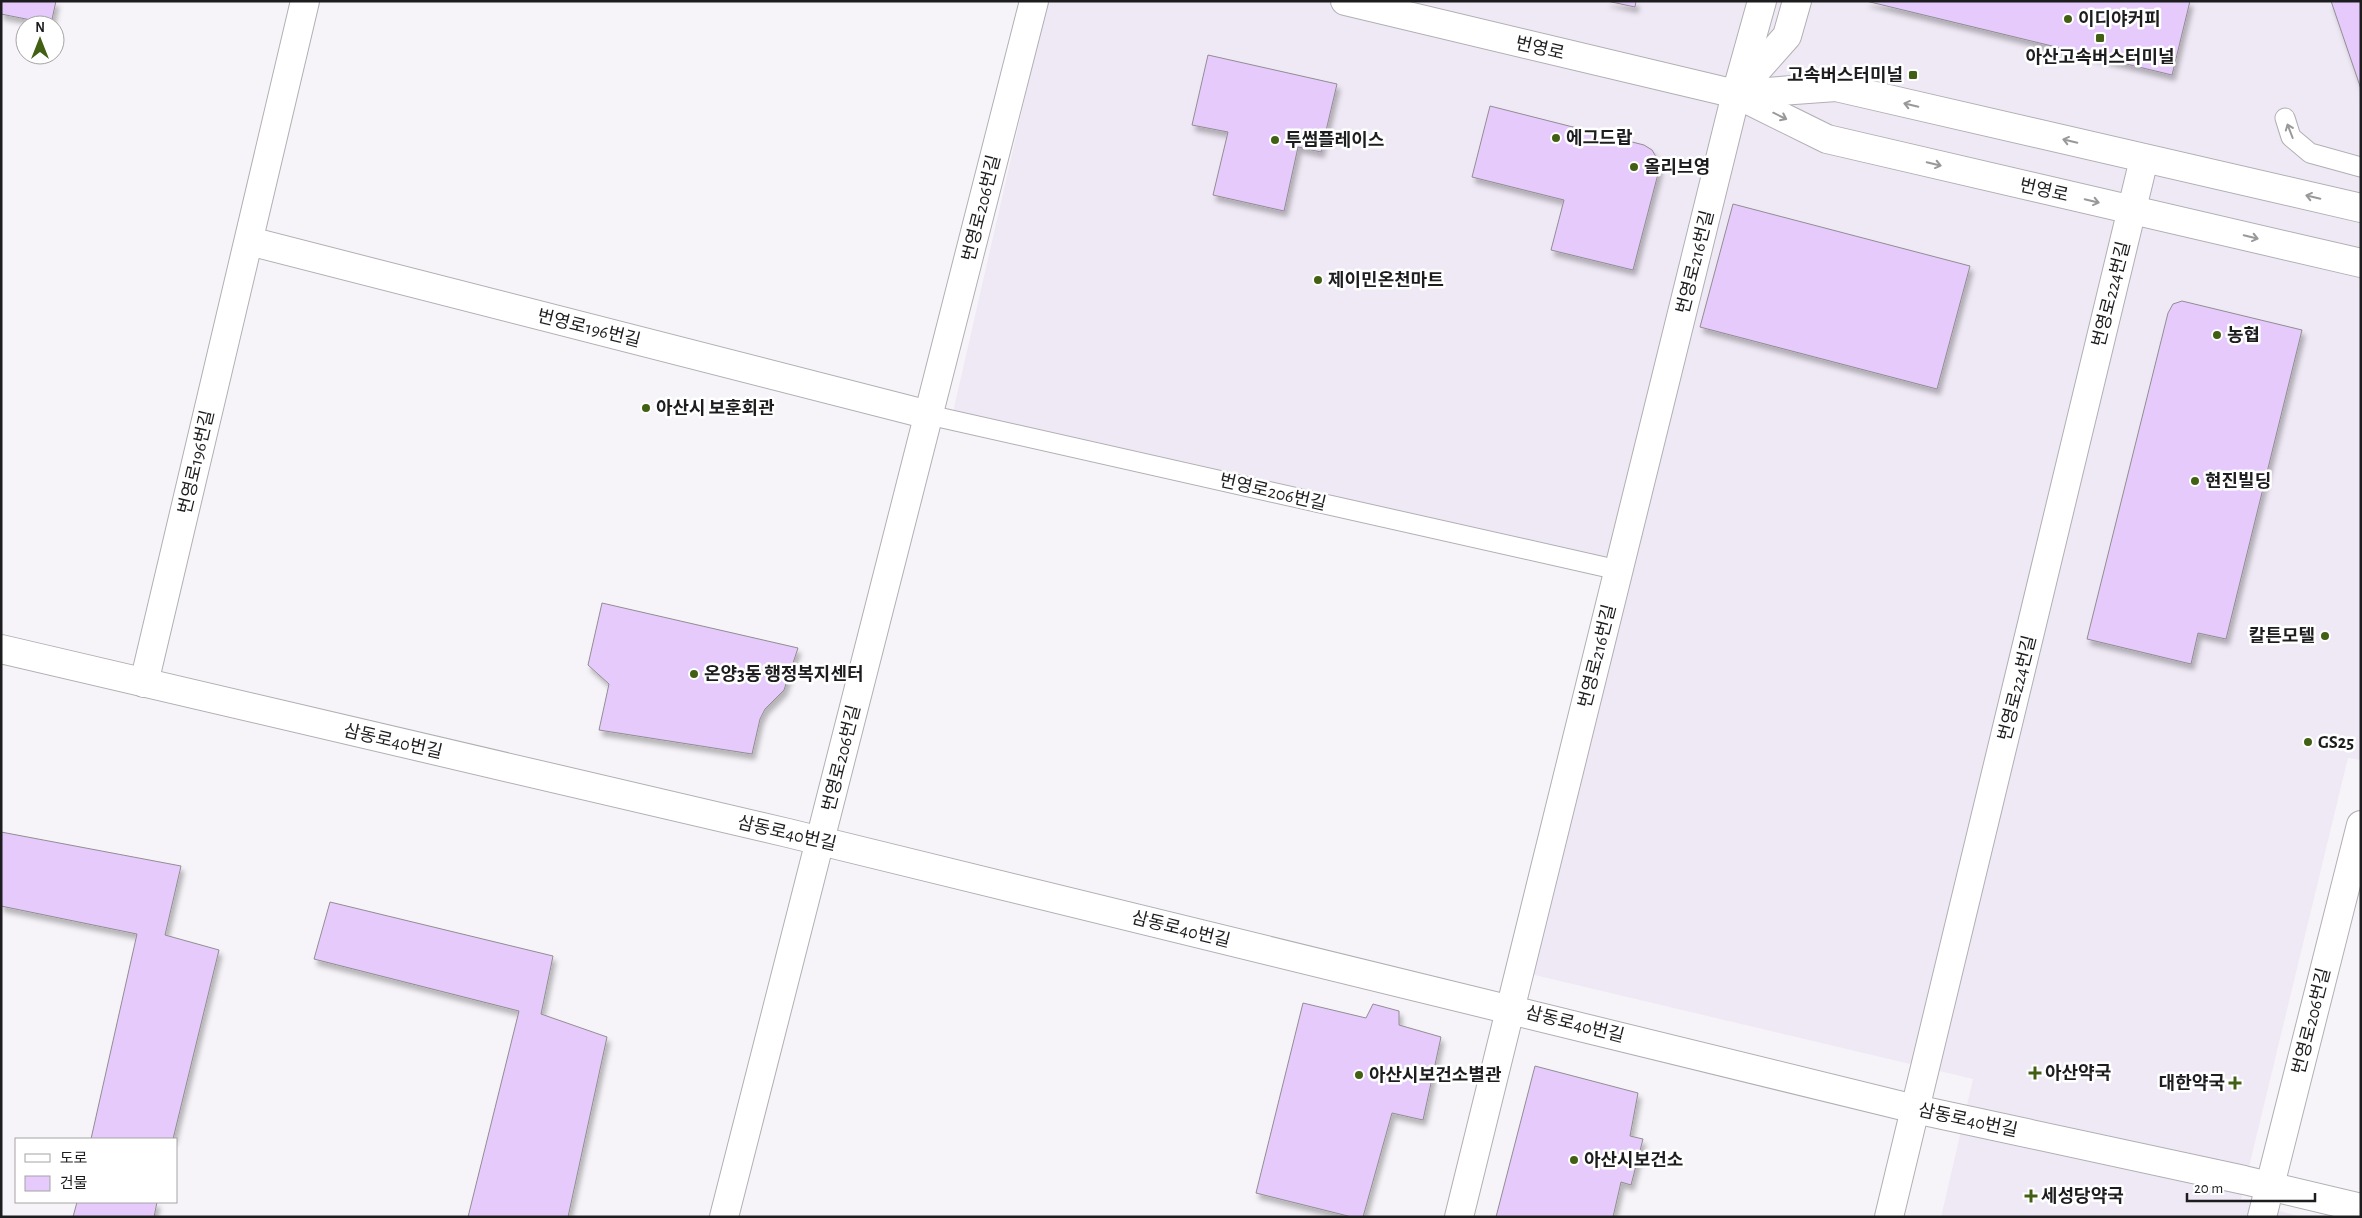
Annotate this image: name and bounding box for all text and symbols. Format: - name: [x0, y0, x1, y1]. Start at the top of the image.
- place label: 이디야커피: [2078, 10, 2161, 29]
- marker: 이디야커피: [2062, 13, 2074, 25]
- north arrow: [15, 15, 65, 65]
- text: N: [35, 21, 45, 35]
- marker: 아산고속버스터미널: [2094, 32, 2106, 44]
- street label: 번영로: [1514, 34, 1566, 63]
- place label: 아산고속버스터미널: [2025, 48, 2175, 67]
- place label: 고속버스터미널: [1787, 66, 1903, 85]
- marker: 고속버스터미널: [1907, 69, 1919, 81]
- one-way arrow: [1904, 100, 1920, 109]
- one-way arrow: [1772, 111, 1787, 121]
- one-way arrow: [2284, 124, 2294, 139]
- place label: 에그드랍: [1566, 129, 1633, 148]
- place label: 투썸플레이스: [1285, 131, 1384, 150]
- marker: 에그드랍: [1550, 132, 1562, 144]
- marker: 투썸플레이스: [1269, 134, 1281, 146]
- one-way arrow: [2062, 136, 2078, 145]
- street label: 번영로206번길: [959, 153, 1004, 263]
- place label: 올리브영: [1644, 158, 1710, 177]
- one-way arrow: [1926, 160, 1942, 169]
- marker: 올리브영: [1628, 161, 1640, 173]
- street label: 번영로: [2018, 176, 2070, 205]
- one-way arrow: [2306, 192, 2322, 201]
- one-way arrow: [2084, 197, 2100, 206]
- street label: 번영로216번길: [1673, 209, 1717, 316]
- one-way arrow: [2242, 233, 2258, 242]
- street label: 번영로224번길: [2089, 240, 2134, 349]
- place label: 제이민온천마트: [1328, 270, 1444, 290]
- marker: 제이민온천마트: [1312, 274, 1324, 286]
- street label: 번영로196번길: [535, 306, 643, 351]
- place label: 농협: [2227, 326, 2260, 345]
- marker: 농협: [2211, 329, 2223, 341]
- place label: 아산시 보훈회관: [656, 399, 775, 418]
- marker: 아산시 보훈회관: [640, 402, 652, 414]
- street label: 번영로196번길: [175, 408, 218, 516]
- street label: 번영로206번길: [1218, 471, 1328, 514]
- place label: 현진빌딩: [2205, 471, 2271, 491]
- marker: 현진빌딩: [2189, 475, 2201, 487]
- street label: 번영로216번길: [1575, 603, 1619, 710]
- place label: 칼튼모텔: [2249, 627, 2315, 646]
- marker: 칼튼모텔: [2319, 630, 2331, 642]
- street label: 번영로224번길: [1995, 634, 2040, 743]
- place label: 온양3동 행정복지센터: [704, 664, 864, 684]
- marker: 온양3동 행정복지센터: [688, 668, 700, 680]
- street label: 번영로206번길: [819, 703, 864, 813]
- street label: 삼동로40번길: [342, 720, 444, 762]
- place label: GS25: [2318, 734, 2354, 752]
- marker: GS25: [2302, 736, 2314, 748]
- street label: 삼동로40번길: [736, 812, 838, 854]
- street label: 삼동로40번길: [1130, 907, 1232, 951]
- street label: 번영로206번길: [2289, 966, 2334, 1076]
- street label: 삼동로40번길: [1524, 1002, 1626, 1046]
- place label: 아산약국: [2045, 1064, 2111, 1083]
- place label: 아산시보건소별관: [1369, 1066, 1502, 1085]
- marker: 아산약국: [2029, 1067, 2041, 1079]
- marker: 아산시보건소별관: [1353, 1069, 1365, 1081]
- place label: 대한약국: [2159, 1073, 2225, 1093]
- marker: 대한약국: [2229, 1077, 2241, 1089]
- street label: 삼동로40번길: [1917, 1100, 2019, 1140]
- legend: [15, 1138, 178, 1203]
- text: 도로: [60, 1151, 88, 1166]
- place label: 아산시보건소: [1584, 1151, 1683, 1170]
- marker: 아산시보건소: [1568, 1154, 1580, 1166]
- scale bar: [2187, 1170, 2314, 1202]
- text: 건물: [60, 1175, 88, 1191]
- text: 20 m: [2194, 1181, 2223, 1196]
- place label: 세성당약국: [2041, 1187, 2124, 1206]
- marker: 세성당약국: [2025, 1190, 2037, 1202]

